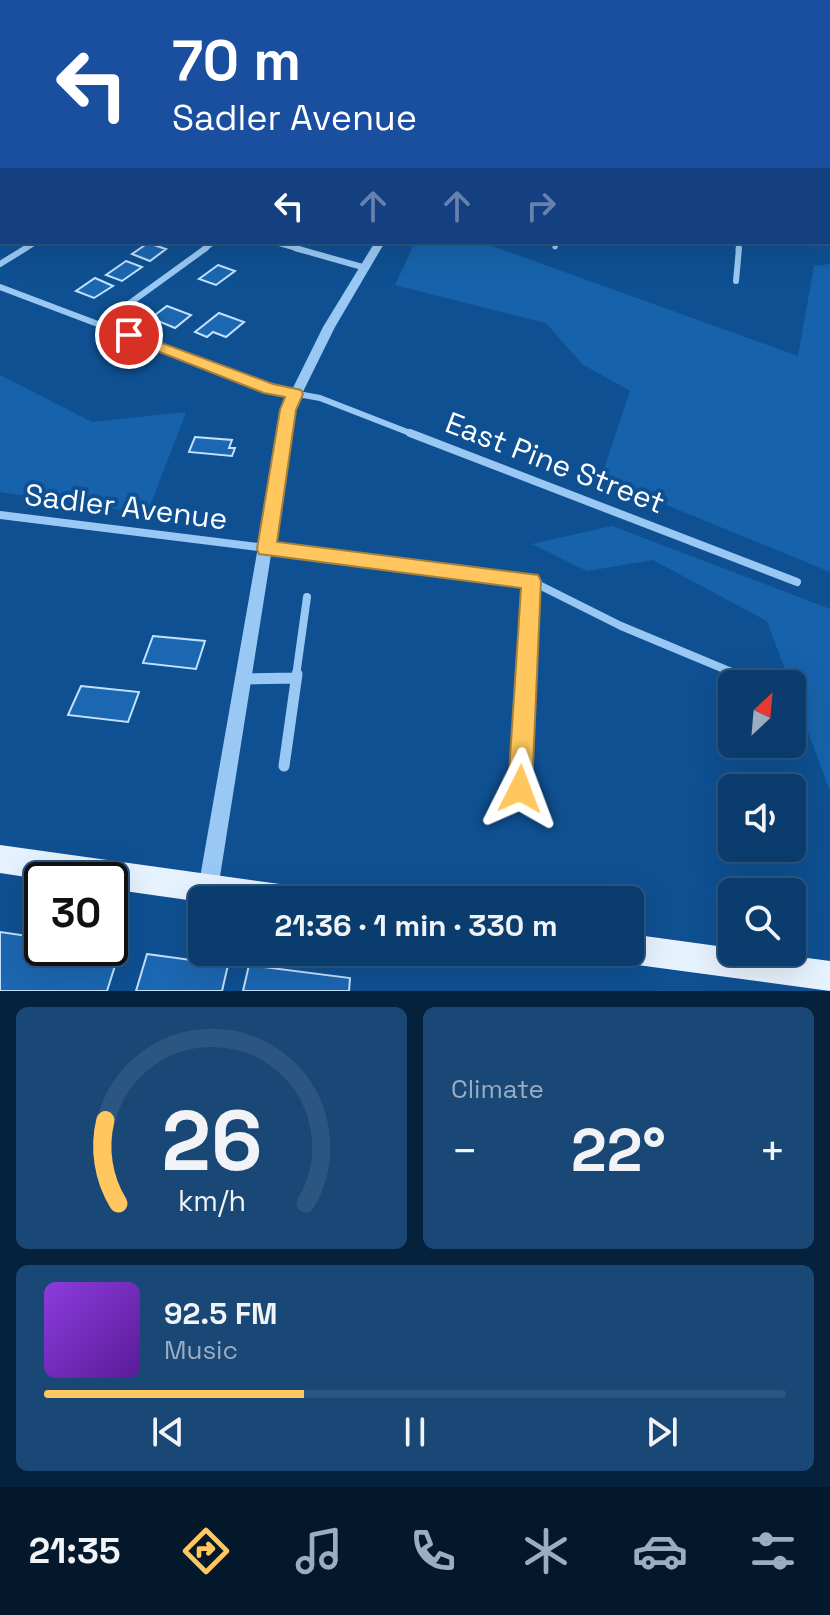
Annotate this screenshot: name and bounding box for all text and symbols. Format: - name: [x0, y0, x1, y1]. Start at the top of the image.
- text: 70 m: [172, 25, 301, 96]
- icon: left: [40, 32, 144, 136]
- text: Sadler Avenue: [172, 95, 417, 141]
- icon: left: [267, 184, 311, 228]
- icon: ahead: [351, 184, 395, 228]
- icon: ahead: [435, 184, 479, 228]
- icon: right: [519, 184, 563, 228]
- pin: [95, 301, 163, 369]
- icon: arrive: [107, 313, 151, 357]
- street label: East Pine Street: [440, 403, 670, 522]
- street label: Sadler Avenue: [22, 475, 230, 538]
- north arrow: [718, 670, 806, 758]
- map controls: [718, 670, 806, 966]
- position arrow: [478, 747, 562, 831]
- button: sound: [718, 774, 806, 862]
- speed limit sign: 30: [24, 862, 128, 966]
- button: search: [718, 878, 806, 966]
- text: 21:36 · 1 min · 330 m: [274, 906, 558, 945]
- text: Climate: [451, 1072, 544, 1106]
- text: 26: [161, 1088, 262, 1194]
- text: 22°: [571, 1112, 666, 1189]
- text: −: [451, 1123, 478, 1179]
- text: +: [759, 1123, 786, 1179]
- text: km/h: [177, 1183, 246, 1219]
- text: 92.5 FM: [164, 1294, 277, 1333]
- text: Music: [164, 1333, 238, 1367]
- icon: previous: [146, 1410, 190, 1454]
- icon: pause: [393, 1410, 437, 1454]
- icon: next: [640, 1410, 684, 1454]
- icon: directions: [178, 1523, 234, 1579]
- icon: music: [291, 1523, 347, 1579]
- icon: phone: [405, 1523, 461, 1579]
- icon: climate: [518, 1523, 574, 1579]
- icon: car: [632, 1523, 688, 1579]
- icon: filters: [745, 1523, 801, 1579]
- text: 21:35: [29, 1528, 121, 1574]

